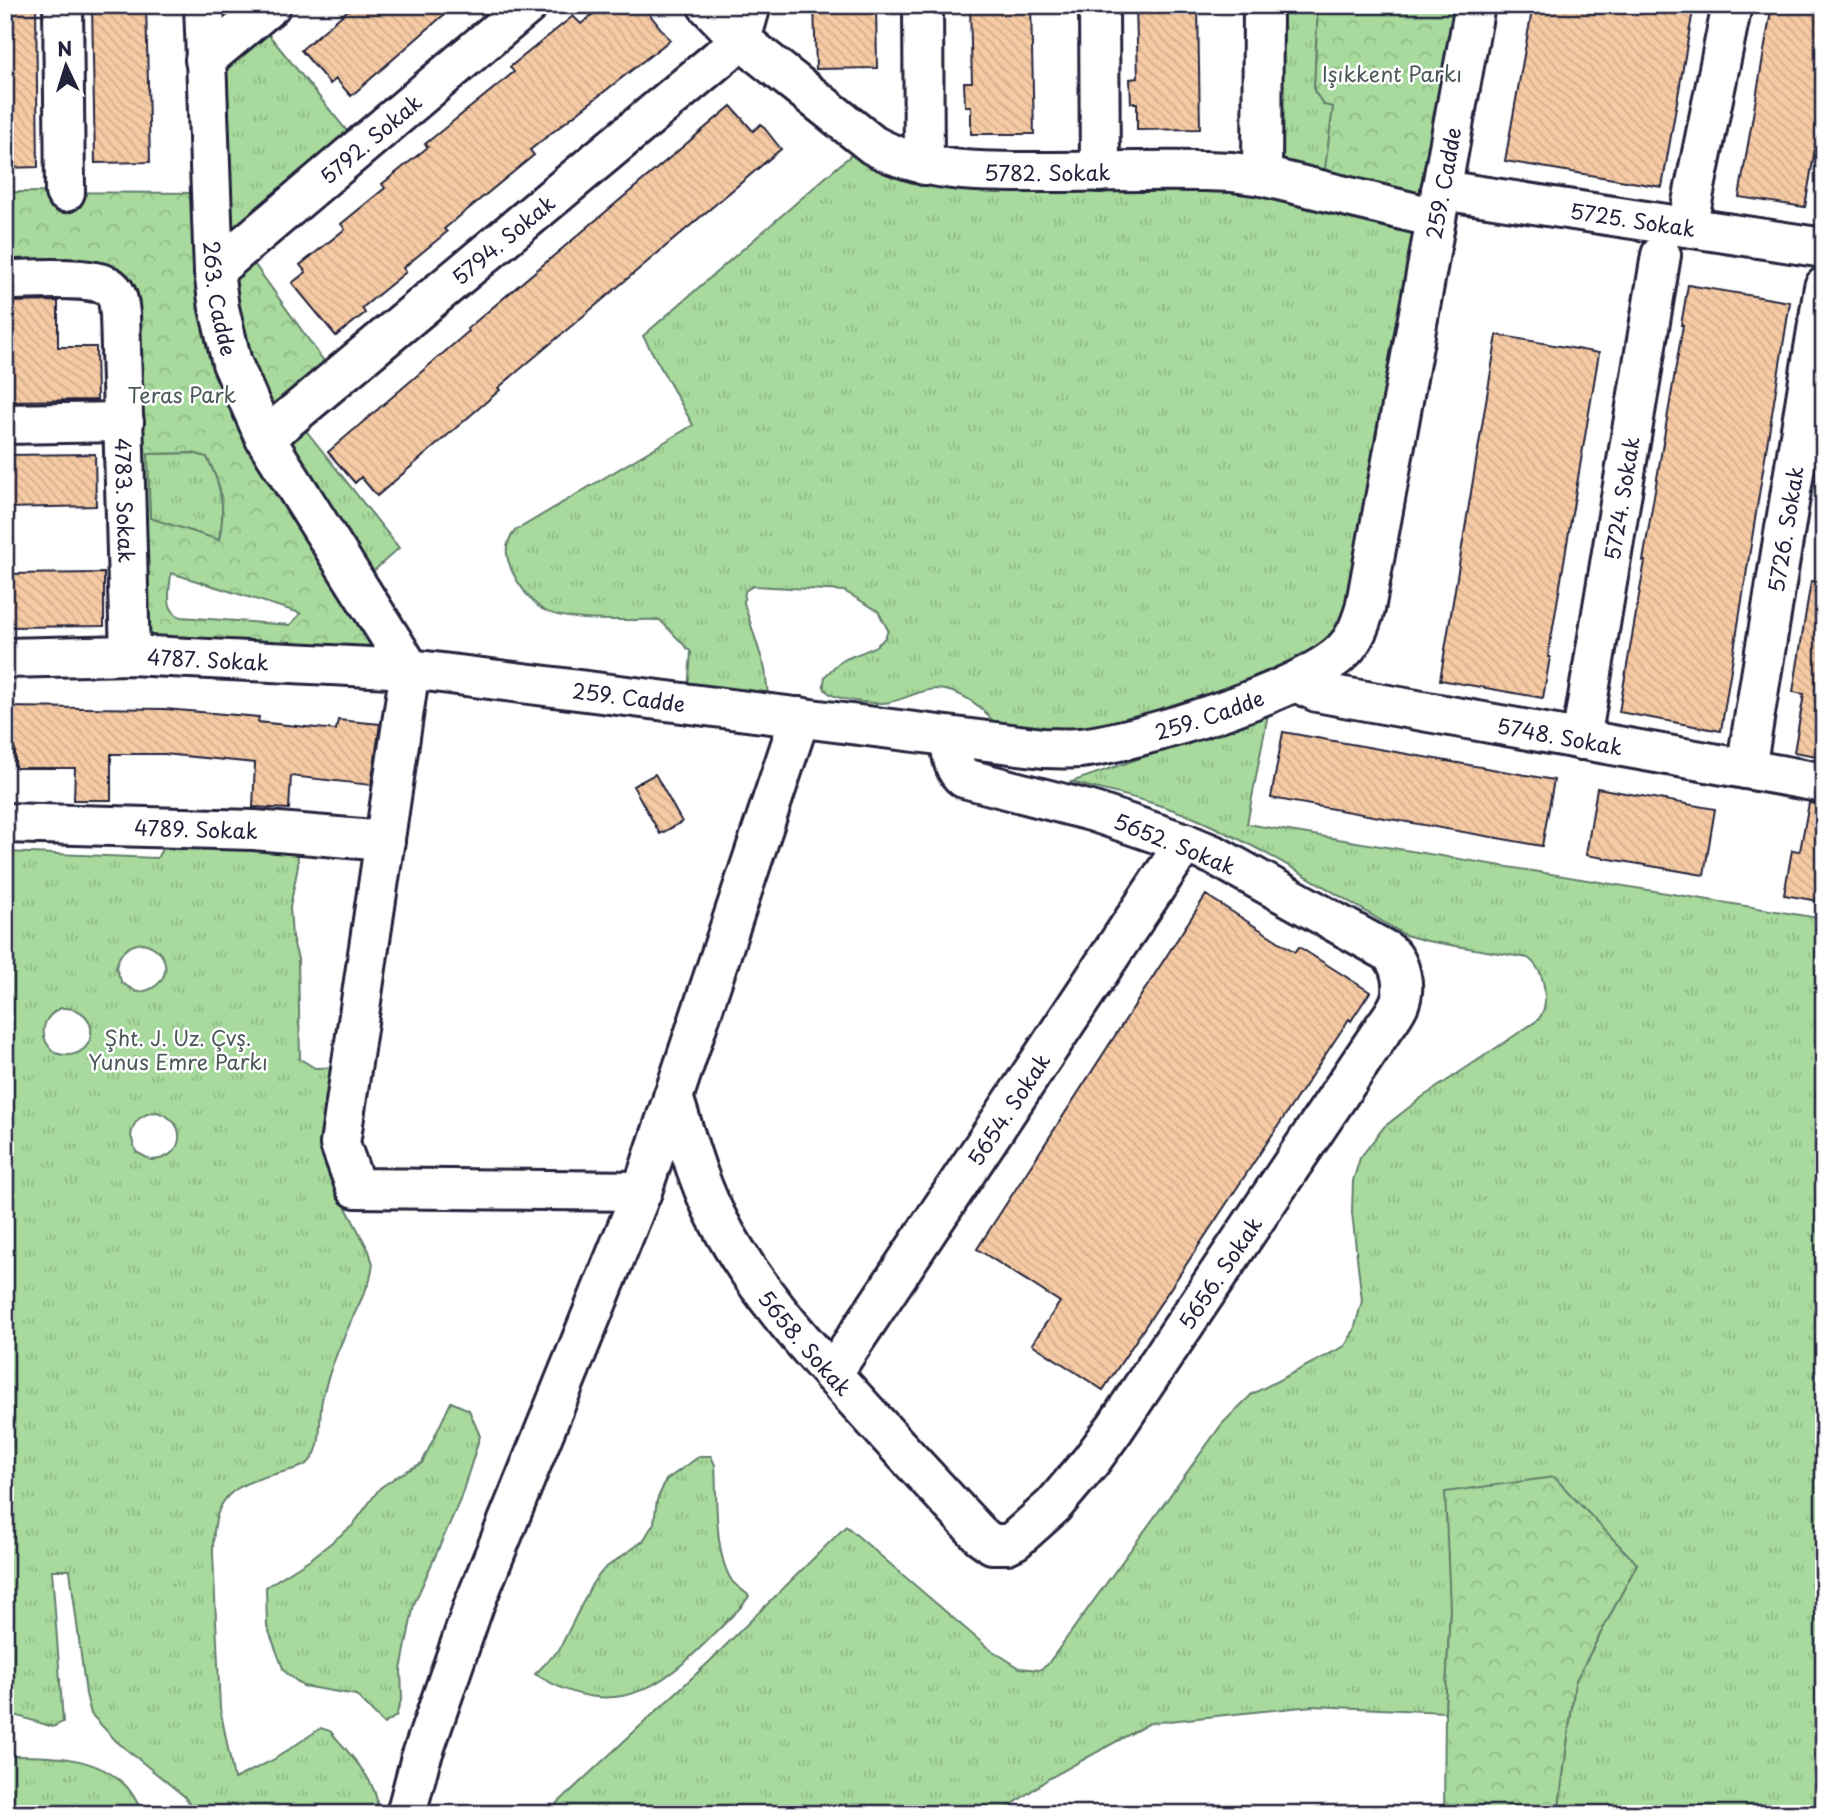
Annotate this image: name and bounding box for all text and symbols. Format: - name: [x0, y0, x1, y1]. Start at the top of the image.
- north arrow: [32, 32, 102, 102]
- text: N: [56, 34, 73, 63]
- park label: Işıkkent Parkı: [1322, 57, 1462, 89]
- street label: 5792. Sokak: [312, 86, 428, 191]
- street label: 259. Cadde: [1417, 124, 1468, 242]
- street label: 5782. Sokak: [984, 155, 1111, 188]
- street label: 5794. Sokak: [444, 186, 561, 292]
- street label: 5725. Sokak: [1568, 194, 1698, 244]
- street label: 263. Cadde: [197, 240, 246, 359]
- park label: Teras Park: [128, 378, 237, 410]
- street label: 5724. Sokak: [1595, 434, 1647, 562]
- street label: 4783. Sokak: [108, 437, 143, 563]
- street label: 5726. Sokak: [1759, 464, 1811, 595]
- street label: 4787. Sokak: [146, 640, 270, 678]
- street label: 259. Cadde: [571, 673, 687, 719]
- street label: 259. Cadde: [1151, 681, 1268, 747]
- street label: 5748. Sokak: [1494, 709, 1625, 763]
- street label: 5652. Sokak: [1109, 804, 1241, 882]
- street label: 4789. Sokak: [134, 811, 258, 846]
- park label: Şht. J. Uz. Çvş. Yunus Emre Parkı: [88, 1021, 268, 1077]
- street label: 5654. Sokak: [959, 1046, 1057, 1172]
- street label: 5656. Sokak: [1170, 1210, 1269, 1335]
- street label: 5658. Sokak: [751, 1283, 860, 1402]

